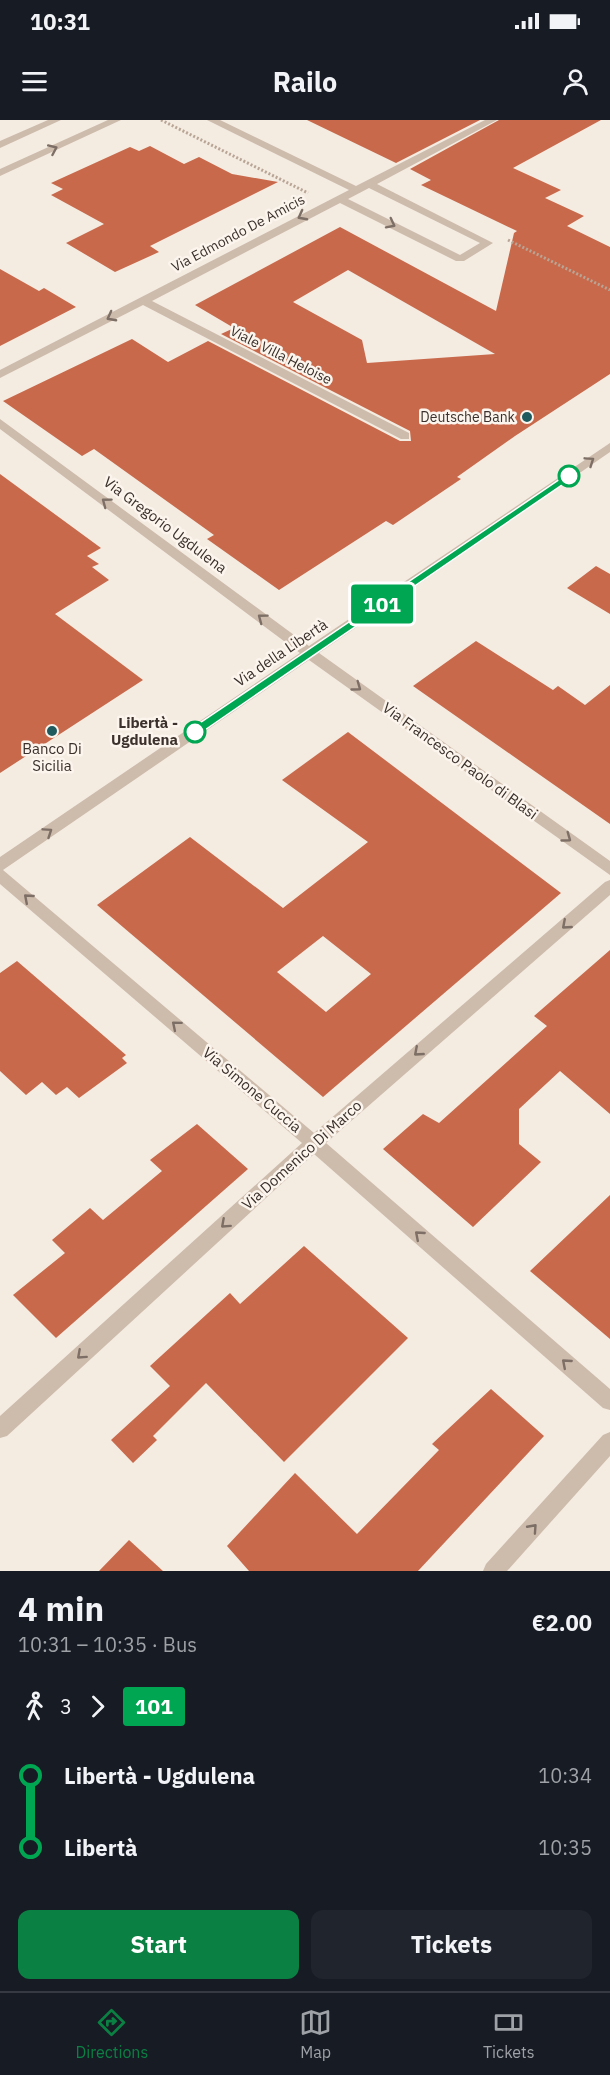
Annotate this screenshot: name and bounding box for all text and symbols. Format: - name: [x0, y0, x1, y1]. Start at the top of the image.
- text: 10:31: [30, 7, 90, 36]
- text: Railo: [273, 64, 337, 99]
- icon: menu: [18, 65, 51, 98]
- icon: person: [559, 65, 592, 98]
- one-way arrow: [47, 144, 58, 156]
- street label: Via Edmondo De Amicis: [168, 190, 308, 276]
- one-way arrow: [298, 209, 309, 221]
- one-way arrow: [384, 216, 395, 228]
- one-way arrow: [107, 310, 117, 321]
- street label: Viale Villa Heloise: [227, 322, 335, 389]
- place label: Deutsche Bank: [420, 408, 516, 426]
- marker: Deutsche Bank: [520, 410, 534, 424]
- one-way arrow: [584, 457, 595, 468]
- unlabelled marker: [558, 465, 580, 487]
- street label: Via Gregorio Ugdulena: [100, 472, 231, 577]
- one-way arrow: [102, 498, 113, 509]
- line badge: 101: [348, 584, 416, 624]
- text: 101: [363, 590, 401, 618]
- street label: Via della Libertà: [231, 615, 331, 691]
- one-way arrow: [258, 615, 269, 626]
- one-way arrow: [350, 680, 361, 691]
- street label: Via Francesco Paolo di Blasi: [379, 698, 542, 823]
- place label: Libertà - Ugdulena: [111, 713, 178, 749]
- marker: Libertà - Ugdulena: [184, 721, 206, 743]
- marker: Banco Di Sicilia: [45, 724, 59, 738]
- place label: Banco Di Sicilia: [22, 739, 82, 775]
- one-way arrow: [42, 828, 53, 839]
- one-way arrow: [560, 831, 571, 842]
- one-way arrow: [24, 895, 35, 906]
- one-way arrow: [562, 918, 573, 929]
- one-way arrow: [172, 1021, 183, 1032]
- street label: Via Simone Cuccia: [199, 1043, 306, 1137]
- one-way arrow: [414, 1045, 425, 1056]
- street label: Via Domenico Di Marco: [238, 1096, 366, 1213]
- one-way arrow: [222, 1217, 232, 1228]
- one-way arrow: [415, 1231, 426, 1242]
- one-way arrow: [78, 1348, 88, 1359]
- one-way arrow: [562, 1359, 573, 1370]
- one-way arrow: [525, 1524, 536, 1535]
- text: 4 min: [18, 1587, 104, 1630]
- text: €2.00: [532, 1608, 592, 1637]
- text: 10:31 – 10:35 · Bus: [18, 1631, 197, 1658]
- icon: walk: [18, 1690, 51, 1723]
- icon: forward: [81, 1690, 114, 1723]
- text: 101: [135, 1692, 173, 1720]
- text: 3: [60, 1693, 72, 1720]
- text: Libertà - Ugdulena: [64, 1761, 255, 1790]
- text: 10:34: [538, 1762, 592, 1789]
- text: Libertà: [64, 1833, 138, 1862]
- text: 10:35: [538, 1834, 592, 1861]
- button: Start: [18, 1910, 299, 1979]
- button: Tickets: [311, 1910, 592, 1979]
- tab: Directions: [75, 2006, 148, 2062]
- tab: Map: [299, 2006, 332, 2062]
- tab: Tickets: [483, 2006, 535, 2062]

